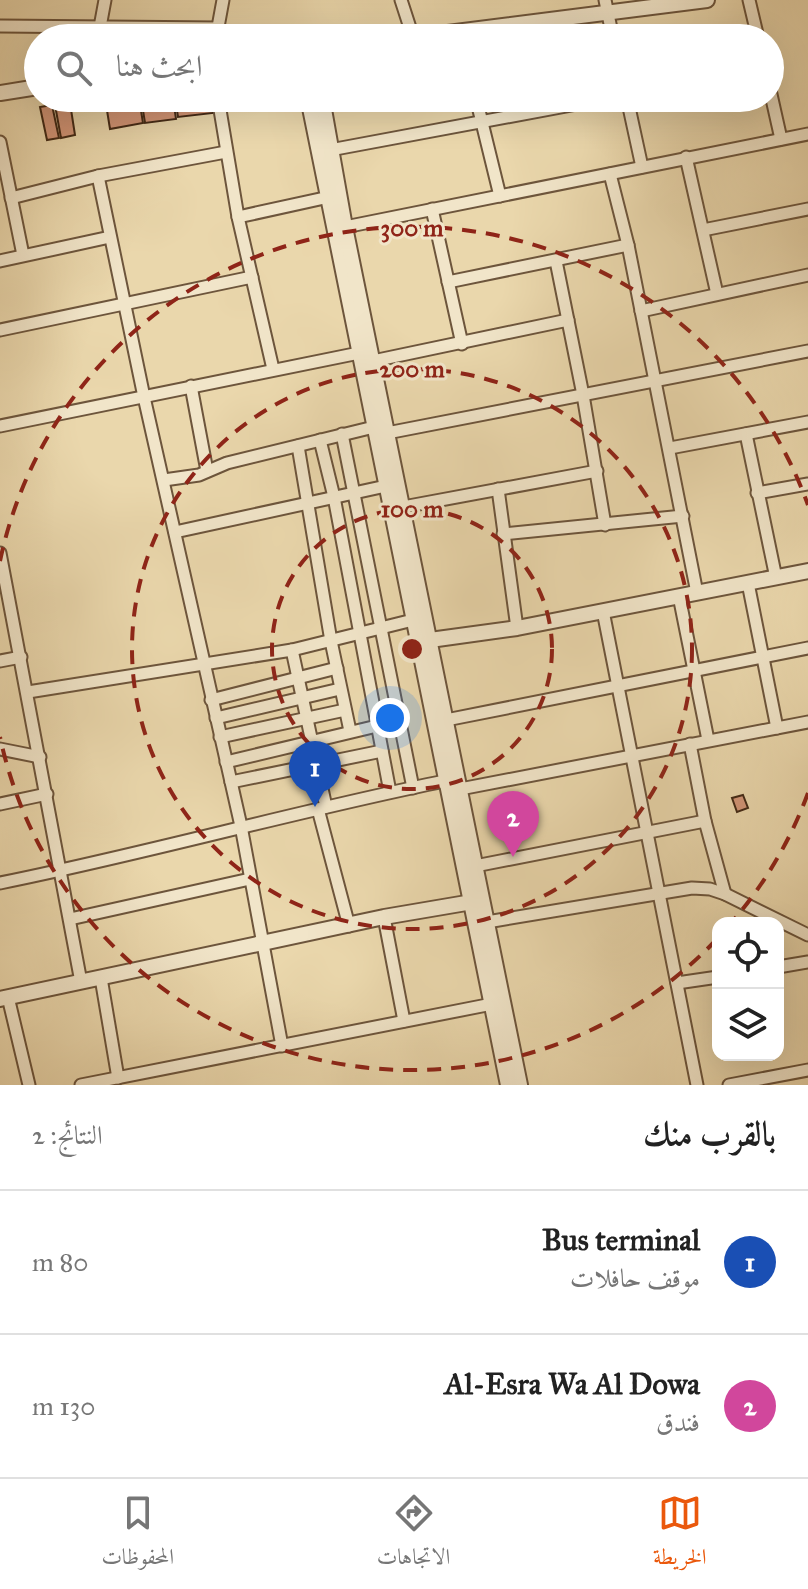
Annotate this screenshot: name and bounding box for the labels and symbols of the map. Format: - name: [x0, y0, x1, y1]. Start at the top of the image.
- text: 300 m: [381, 213, 444, 243]
- text: 200 m: [379, 354, 445, 384]
- text: 100 m: [381, 494, 444, 524]
- centre of rings: [398, 635, 426, 663]
- your location: [370, 698, 410, 738]
- pin: 1: [289, 741, 341, 807]
- pin: 2: [487, 791, 539, 857]

